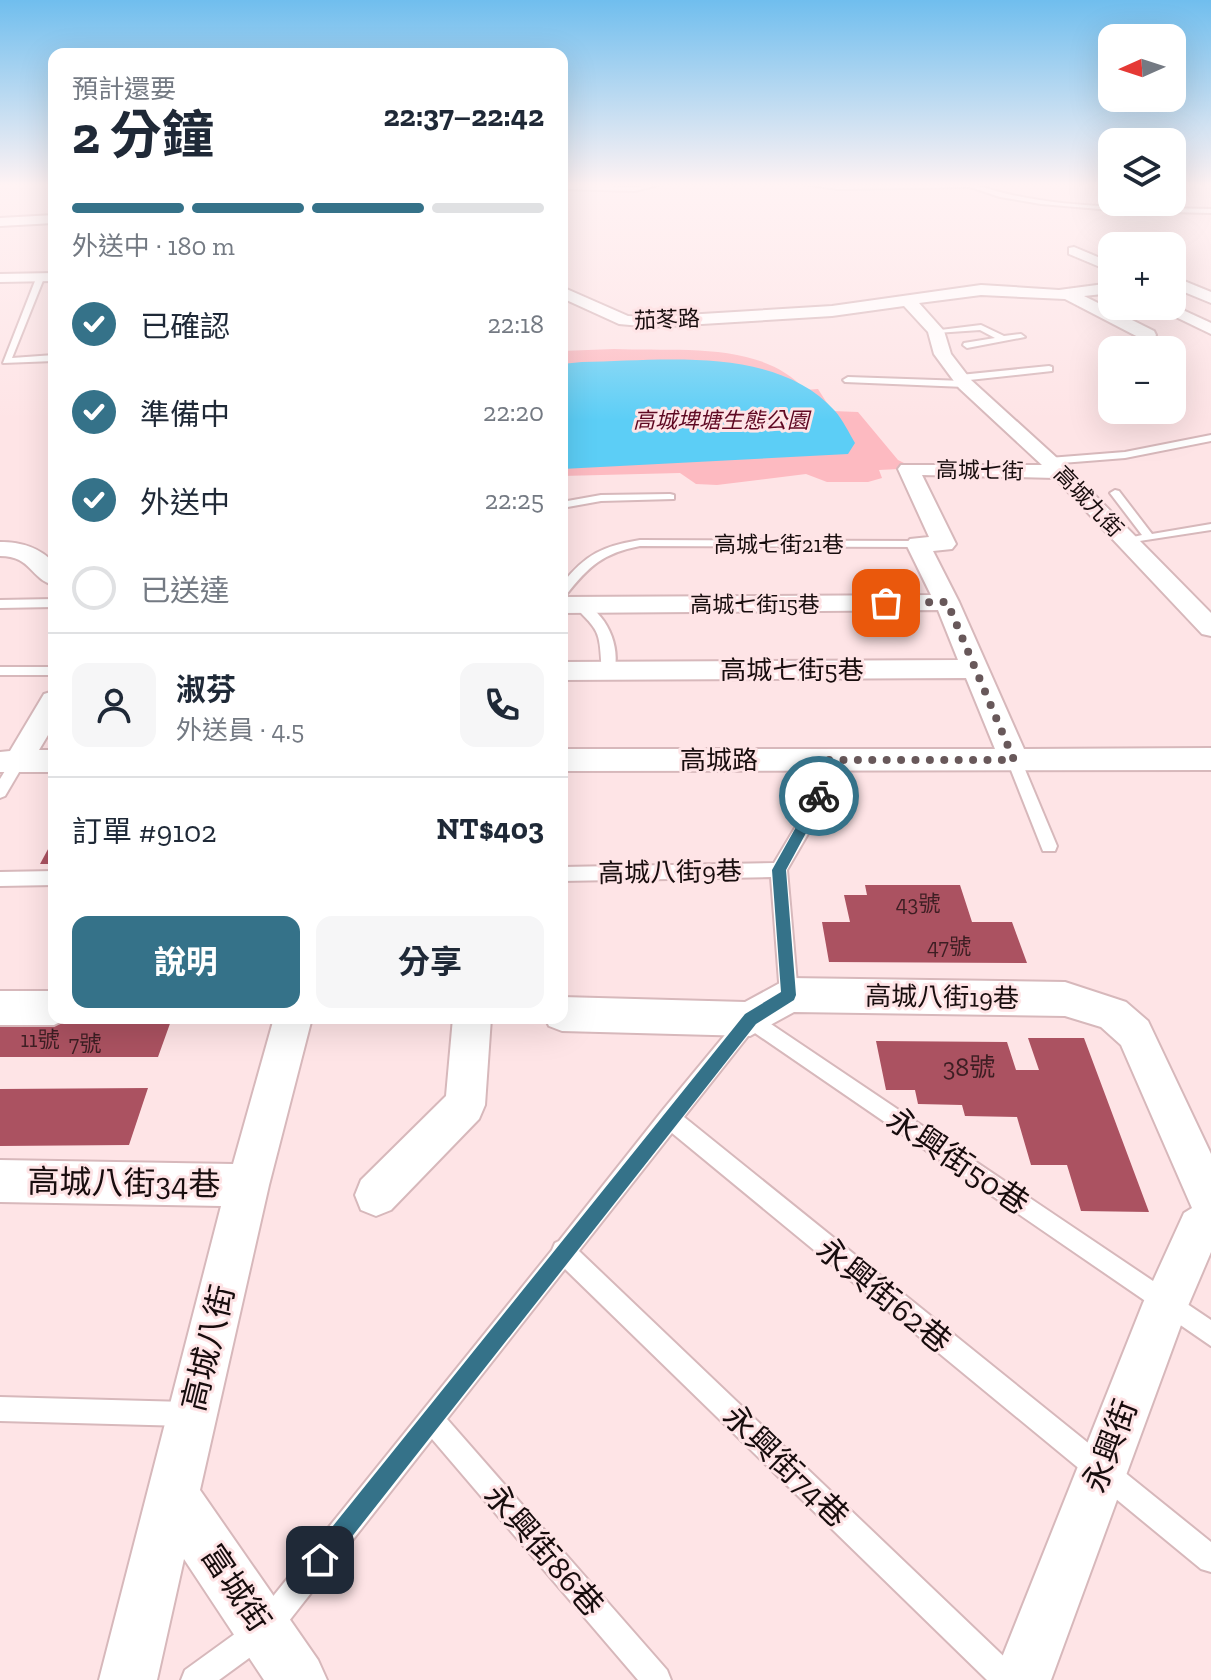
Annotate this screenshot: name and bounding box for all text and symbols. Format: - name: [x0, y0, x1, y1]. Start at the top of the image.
- north arrow: [1098, 24, 1186, 112]
- map controls: [1098, 24, 1186, 424]
- text: 預計還要: [72, 73, 176, 105]
- text: 22:37–22:42: [383, 98, 544, 134]
- text: 2 分鐘: [72, 104, 214, 166]
- button: layers: [1098, 128, 1186, 216]
- text: 外送中 · 180 m: [72, 230, 235, 262]
- button: +: [1098, 232, 1186, 320]
- icon: check: [72, 302, 116, 346]
- street label: 茄苳路: [634, 305, 700, 334]
- text: 22:18: [487, 308, 544, 340]
- text: 已確認: [140, 309, 230, 345]
- button: −: [1098, 336, 1186, 424]
- icon: check: [72, 390, 116, 434]
- text: 22:20: [483, 396, 544, 428]
- text: 準備中: [140, 397, 230, 433]
- park label: 高城埤塘生態公園: [633, 407, 812, 434]
- street label: 高城七街: [936, 456, 1024, 485]
- street label: 高城九街: [1048, 460, 1129, 542]
- icon: check: [72, 478, 116, 522]
- text: 22:25: [485, 484, 544, 516]
- text: 外送中: [140, 485, 230, 521]
- street label: 高城七街21巷: [714, 531, 844, 558]
- pin: [852, 569, 920, 637]
- text: 已送達: [140, 573, 230, 609]
- icon: bag: [864, 581, 908, 625]
- street label: 高城七街15巷: [690, 591, 820, 618]
- street label: 高城七街5巷: [720, 654, 864, 686]
- button: person: [72, 663, 156, 747]
- button: phone: [460, 663, 544, 747]
- text: 淑芬: [176, 672, 236, 708]
- text: 外送員 · 4.5: [176, 714, 304, 746]
- street label: 高城路: [680, 744, 758, 776]
- courier: [779, 756, 859, 836]
- icon: bike: [797, 774, 841, 818]
- text: NT$403: [437, 811, 544, 847]
- text: 訂單 #9102: [72, 814, 217, 850]
- street label: 高城八街9巷: [598, 855, 742, 889]
- house number: 43號: [896, 890, 940, 917]
- button: 說明: [72, 916, 300, 1008]
- button: 分享: [316, 916, 544, 1008]
- house number: 47號: [927, 933, 971, 960]
- street label: 高城八街19巷: [865, 980, 1019, 1014]
- house number: 11號: [21, 1026, 59, 1053]
- house number: 7號: [69, 1030, 101, 1057]
- house number: 38號: [943, 1051, 995, 1083]
- street label: 永興街50巷: [880, 1100, 1036, 1222]
- street label: 高城八街34巷: [27, 1162, 221, 1204]
- street label: 永興街62巷: [809, 1229, 959, 1361]
- street label: 高城八街: [174, 1281, 242, 1415]
- street label: 永興街: [1075, 1394, 1145, 1498]
- street label: 永興街74巷: [715, 1397, 857, 1535]
- street label: 永興街86巷: [476, 1476, 612, 1624]
- pin: [286, 1526, 354, 1594]
- street label: 富城街: [193, 1538, 279, 1638]
- icon: home: [298, 1538, 342, 1582]

